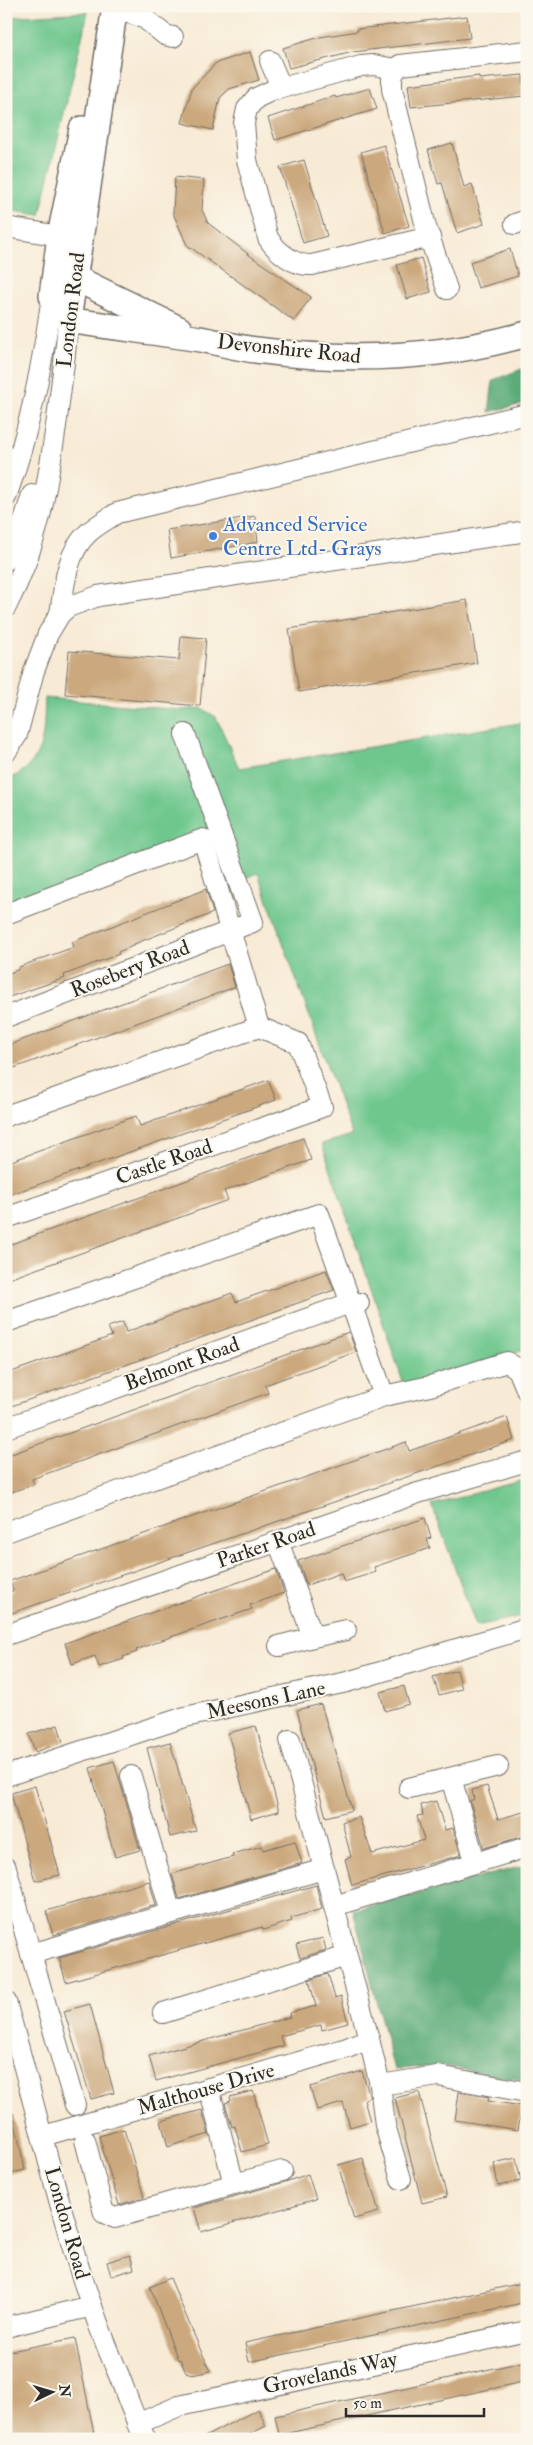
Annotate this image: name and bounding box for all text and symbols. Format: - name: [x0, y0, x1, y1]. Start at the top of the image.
- street label: London Road: [51, 250, 92, 369]
- street label: Devonshire Road: [216, 328, 363, 370]
- place label: Advanced Service Centre Ltd- Grays: [222, 511, 382, 562]
- marker: Advanced Service Centre Ltd- Grays: [207, 530, 219, 542]
- street label: Rosebery Road: [67, 934, 194, 1004]
- street label: Castle Road: [112, 1133, 216, 1191]
- street label: Belmont Road: [121, 1331, 244, 1397]
- street label: Parker Road: [213, 1515, 320, 1575]
- street label: Meesons Lane: [204, 1674, 328, 1726]
- street label: Malthouse Drive: [134, 2056, 278, 2121]
- street label: London Road: [38, 2164, 96, 2283]
- street label: Grovelands Way: [260, 2345, 401, 2400]
- north arrow: [28, 2368, 78, 2418]
- text: N: [55, 2383, 74, 2398]
- scale bar: [346, 2385, 483, 2417]
- text: 50 m: [353, 2394, 382, 2413]

